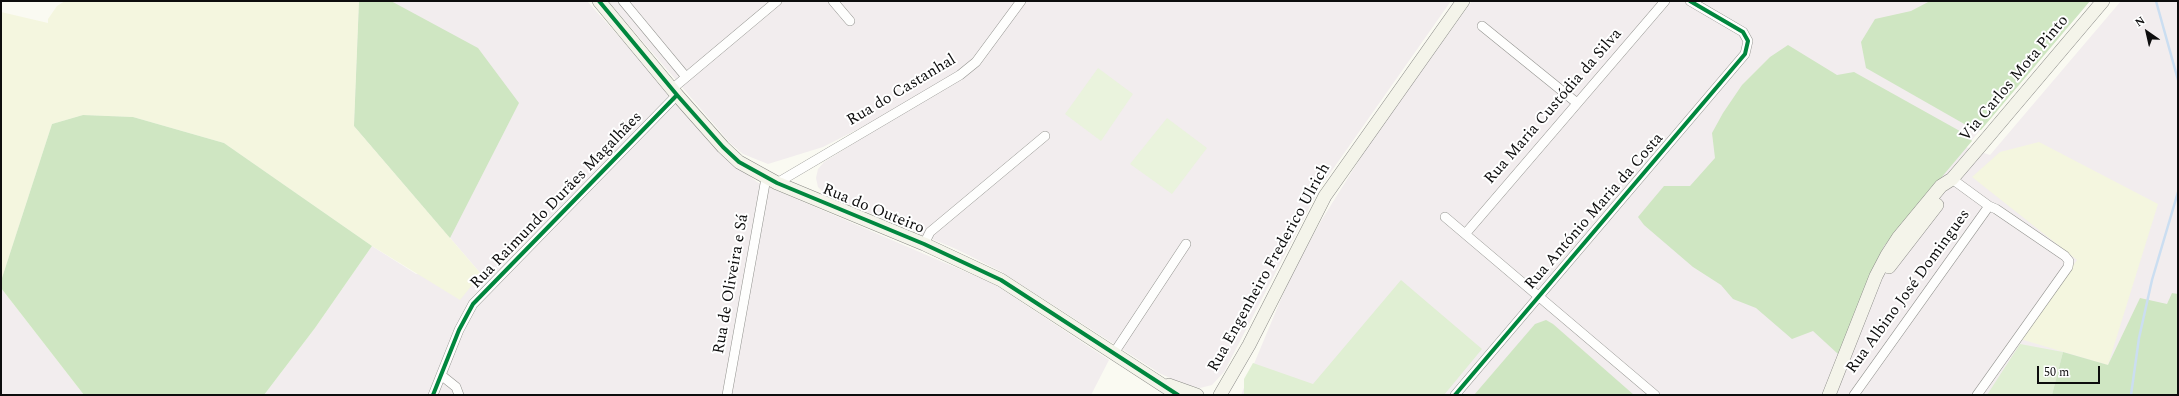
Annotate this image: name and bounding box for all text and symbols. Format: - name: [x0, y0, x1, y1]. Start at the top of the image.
- street label: Via Carlos Mota Pinto: [1957, 12, 2073, 146]
- north arrow: [2127, 12, 2167, 52]
- text: N: [2132, 12, 2148, 31]
- street label: Rua Maria Custódia da Silva: [1481, 25, 1627, 189]
- street label: Rua do Castanhal: [844, 51, 960, 131]
- street label: Rua Raimundo Durães Magalhães: [467, 108, 647, 294]
- street label: Rua António Maria da Costa: [1522, 130, 1668, 294]
- street label: Rua Engenheiro Frederico Ulrich: [1205, 160, 1335, 376]
- street label: Rua do Outeiro: [819, 181, 927, 239]
- street label: Rua Albino José Domingues: [1843, 206, 1975, 378]
- street label: Rua de Oliveira e Sá: [710, 212, 754, 356]
- scale bar: [2039, 358, 2102, 384]
- text: 50 m: [2044, 363, 2069, 382]

